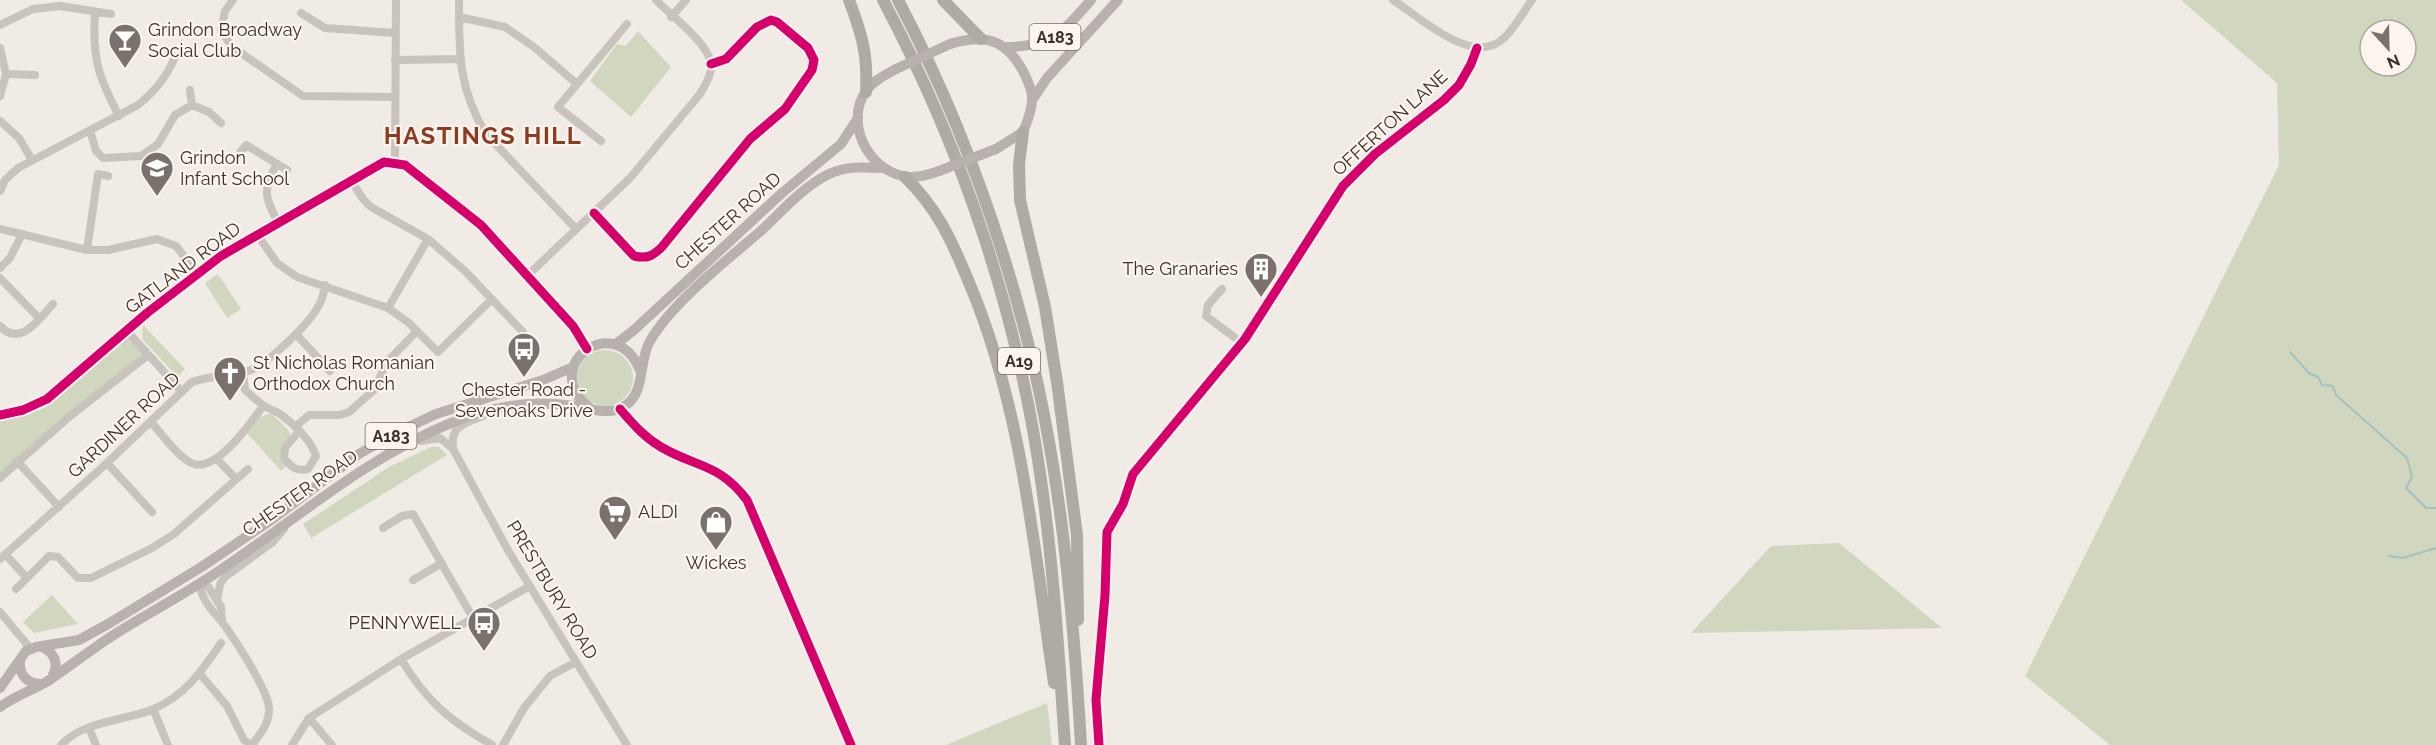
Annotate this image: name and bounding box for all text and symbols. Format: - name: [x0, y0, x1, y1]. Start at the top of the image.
- north arrow: [2358, 18, 2418, 78]
- place label: Grindon Broadway Social Club: [148, 19, 302, 61]
- bar icon: Grindon Broadway Social Club: [107, 22, 143, 69]
- road number: A183: [1030, 24, 1080, 50]
- text: N: [2384, 50, 2403, 73]
- street label: OFFERTON LANE: [1328, 66, 1451, 180]
- district label: HASTINGS HILL: [384, 121, 582, 150]
- place label: Grindon Infant School: [180, 147, 289, 189]
- school or university icon: Grindon Infant School: [139, 150, 175, 197]
- street label: CHESTER ROAD: [670, 167, 785, 274]
- street label: GATLAND ROAD: [121, 217, 244, 318]
- building icon: The Granaries: [1243, 251, 1279, 298]
- place label: The Granaries: [1123, 258, 1238, 279]
- bus stop icon: Chester Road - Sevenoaks Drive: [506, 331, 542, 378]
- road number: A19: [998, 348, 1040, 374]
- place label: St Nicholas Romanian Orthodox Church: [253, 352, 435, 394]
- church icon: St Nicholas Romanian Orthodox Church: [212, 355, 248, 402]
- street label: GARDINER ROAD: [63, 367, 184, 482]
- place label: Chester Road - Sevenoaks Drive: [455, 379, 593, 421]
- road number: A183: [366, 423, 416, 449]
- street label: CHESTER ROAD: [238, 445, 361, 540]
- supermarket icon: ALDI: [597, 494, 633, 541]
- place label: ALDI: [638, 501, 678, 522]
- shop icon: Wickes: [698, 504, 734, 551]
- street label: PRESTBURY ROAD: [503, 517, 602, 663]
- place label: Wickes: [686, 552, 747, 573]
- bus stop icon: PENNYWELL: [466, 605, 502, 652]
- place label: PENNYWELL: [349, 612, 461, 633]

